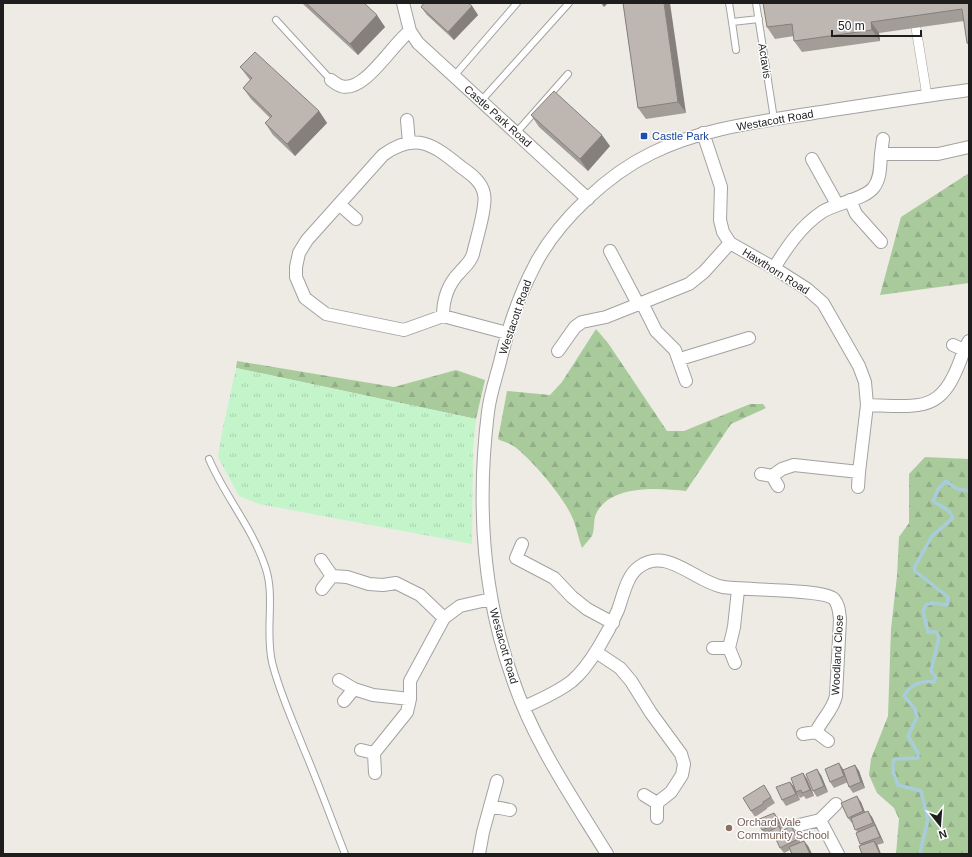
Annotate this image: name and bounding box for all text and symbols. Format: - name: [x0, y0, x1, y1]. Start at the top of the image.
- scale bar: [832, 12, 921, 38]
- text: 50 m: [838, 19, 865, 33]
- street label: Actavis: [756, 43, 774, 80]
- street label: Castle Park Road: [462, 83, 534, 149]
- street label: Westacott Road: [736, 107, 814, 133]
- place label: Castle Park: [652, 130, 709, 142]
- marker: Castle Park: [639, 131, 649, 141]
- street label: Hawthorn Road: [740, 246, 812, 296]
- street label: Westacott Road: [497, 278, 533, 356]
- street label: Westacott Road: [487, 607, 521, 685]
- street label: Woodland Close: [829, 614, 845, 696]
- north arrow: [920, 805, 960, 845]
- place label: Orchard Vale Community School: [737, 816, 829, 841]
- marker: Orchard Vale Community School: [724, 823, 734, 833]
- text: N: [937, 828, 948, 841]

